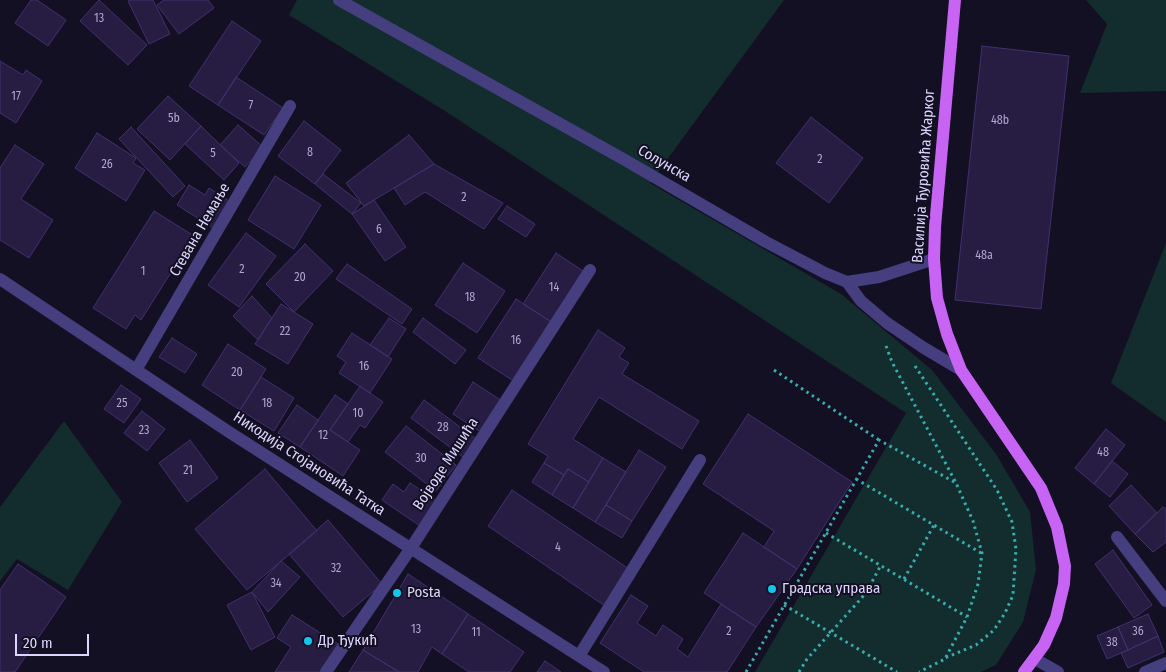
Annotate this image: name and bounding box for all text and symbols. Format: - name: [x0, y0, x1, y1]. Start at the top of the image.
- house number: 13: [94, 12, 104, 26]
- street label: Василија Ђуровића Жарког: [909, 89, 939, 263]
- house number: 17: [11, 90, 21, 104]
- house number: 7: [249, 99, 253, 113]
- house number: 5b: [168, 112, 180, 126]
- house number: 48b: [991, 114, 1009, 128]
- street label: Солунска: [634, 142, 694, 186]
- house number: 8: [307, 146, 313, 160]
- house number: 5: [210, 147, 216, 161]
- house number: 2: [817, 153, 823, 167]
- house number: 26: [101, 158, 113, 172]
- street label: Стевана Немање: [166, 180, 234, 280]
- house number: 2: [461, 191, 467, 205]
- house number: 6: [376, 223, 382, 237]
- house number: 48a: [975, 249, 993, 263]
- house number: 2: [239, 263, 245, 277]
- house number: 1: [141, 265, 145, 279]
- house number: 20: [294, 271, 306, 285]
- house number: 14: [549, 281, 559, 295]
- house number: 18: [465, 291, 475, 305]
- house number: 22: [280, 325, 290, 339]
- house number: 16: [511, 334, 521, 348]
- house number: 16: [359, 360, 369, 374]
- house number: 20: [231, 366, 243, 380]
- house number: 25: [117, 397, 127, 411]
- house number: 18: [262, 397, 272, 411]
- house number: 10: [353, 407, 363, 421]
- street label: Никодија Стојановића Татка: [230, 408, 388, 520]
- street label: Војводе Мишића: [409, 414, 483, 514]
- house number: 28: [437, 421, 449, 435]
- house number: 23: [139, 424, 149, 438]
- house number: 12: [318, 429, 328, 443]
- house number: 48: [1097, 446, 1109, 460]
- house number: 30: [415, 452, 427, 466]
- house number: 21: [183, 464, 193, 478]
- house number: 4: [555, 541, 561, 555]
- house number: 32: [331, 562, 341, 576]
- house number: 34: [270, 577, 282, 591]
- place label: Градска управа: [782, 580, 880, 598]
- marker: Градска управа: [766, 583, 778, 595]
- place label: Posta: [407, 584, 441, 602]
- marker: Posta: [391, 587, 403, 599]
- house number: 13: [411, 623, 421, 637]
- scale bar: [18, 624, 91, 656]
- house number: 2: [726, 625, 732, 639]
- house number: 36: [1132, 625, 1144, 639]
- house number: 11: [471, 626, 481, 640]
- place label: Др Ђукић: [318, 632, 377, 650]
- text: 20 m: [23, 634, 53, 652]
- marker: Др Ђукић: [302, 635, 314, 647]
- house number: 38: [1106, 636, 1118, 650]

